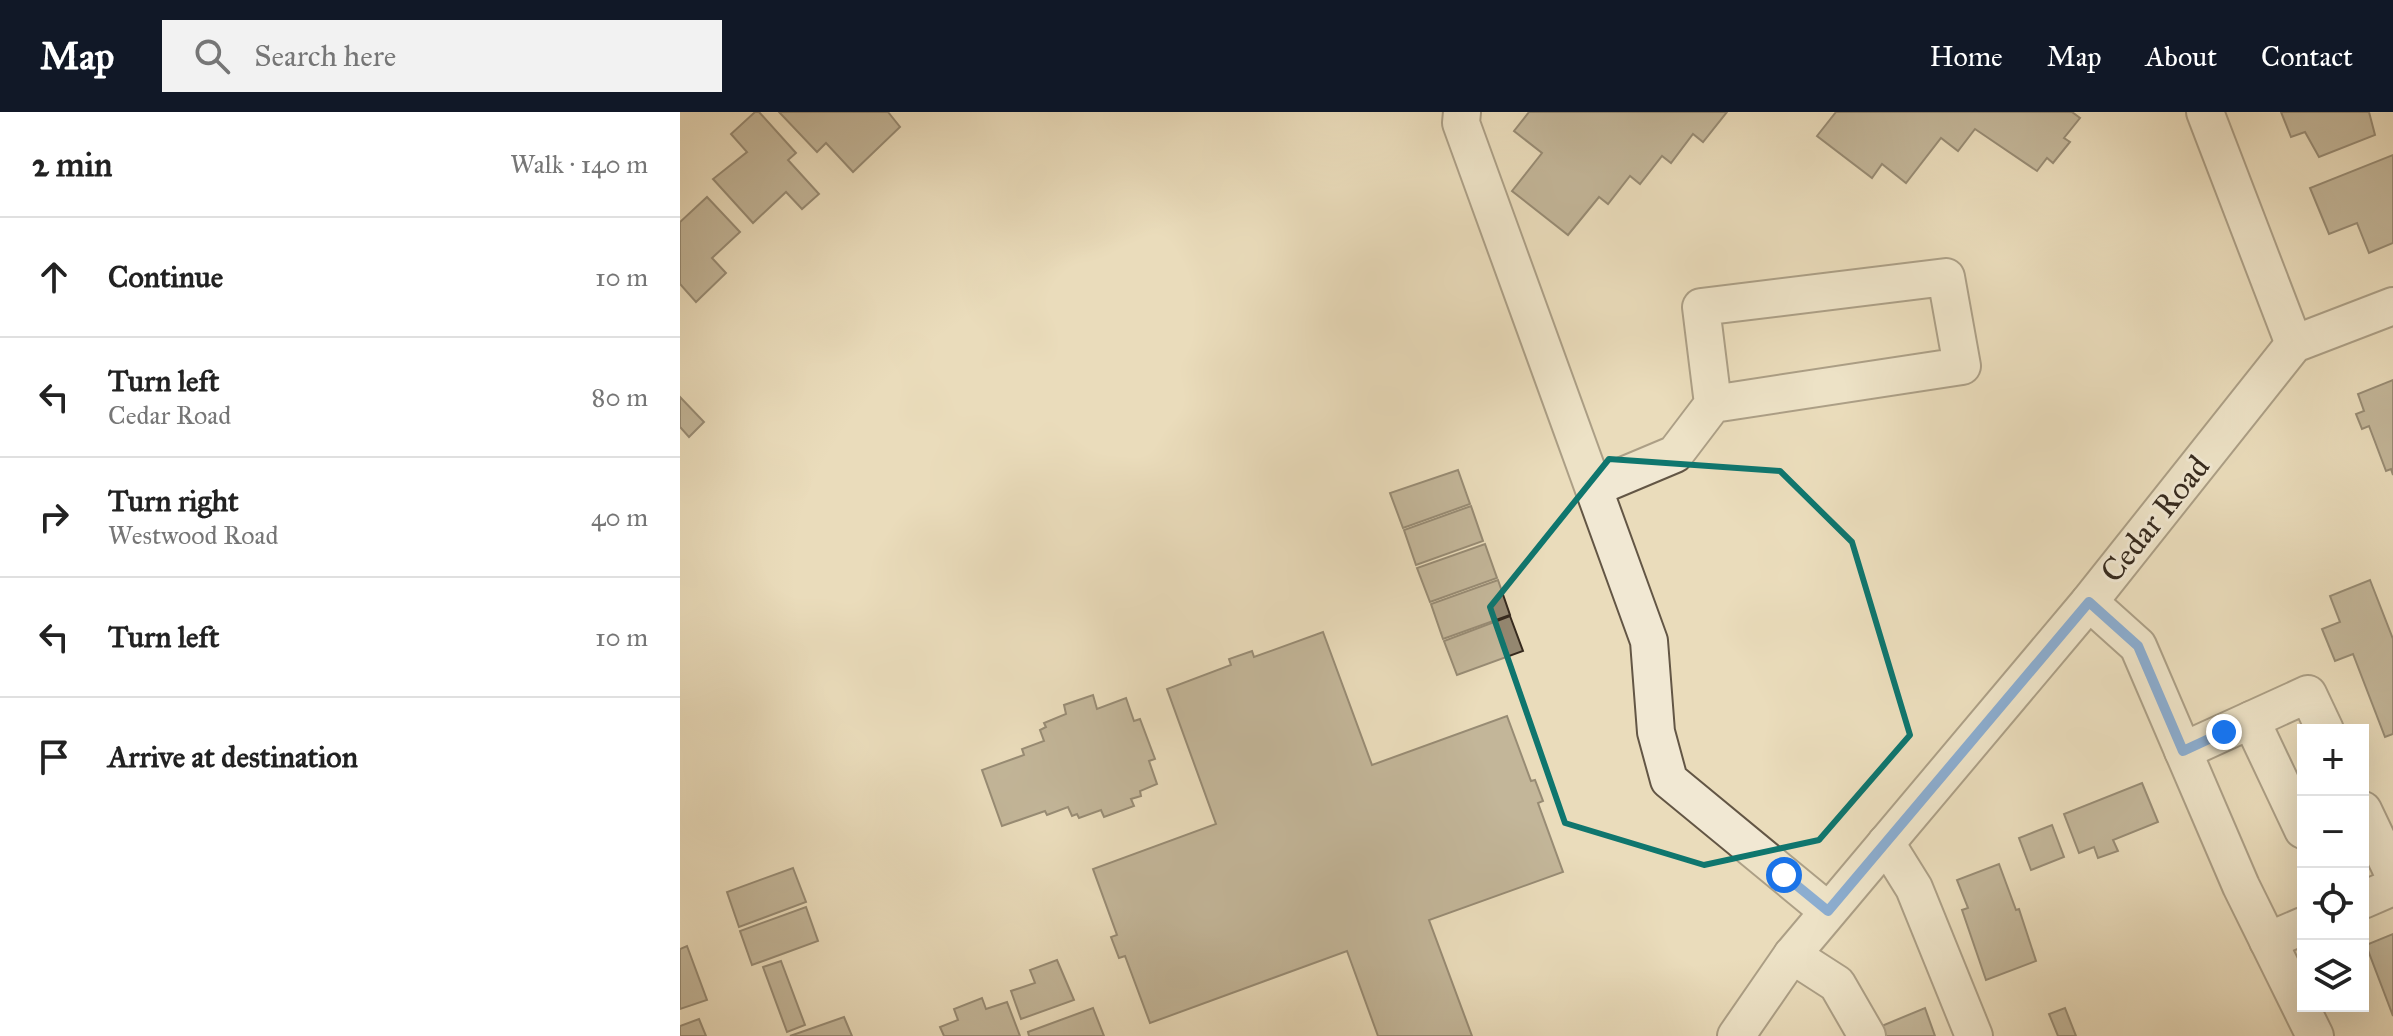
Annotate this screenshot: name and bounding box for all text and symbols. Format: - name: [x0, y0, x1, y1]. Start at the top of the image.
- search box: [162, 20, 722, 92]
- text: Map: [40, 33, 114, 79]
- icon: search: [190, 34, 234, 78]
- text: Search here: [254, 38, 396, 74]
- text: Home: [1930, 39, 2003, 74]
- text: Map: [2047, 39, 2101, 74]
- text: About: [2145, 39, 2217, 74]
- text: Contact: [2261, 39, 2353, 74]
- text: 2 min: [32, 144, 112, 185]
- text: Walk · 140 m: [510, 148, 648, 180]
- icon: ahead: [32, 255, 76, 299]
- text: Continue: [108, 259, 223, 295]
- text: 10 m: [595, 261, 648, 293]
- text: Turn left: [108, 363, 219, 399]
- icon: left: [32, 375, 76, 419]
- text: 80 m: [592, 381, 648, 413]
- text: Cedar Road: [108, 399, 231, 431]
- street label: Cedar Road: [2092, 448, 2218, 590]
- text: Turn right: [108, 483, 239, 519]
- icon: right: [32, 495, 76, 539]
- text: 40 m: [591, 501, 648, 533]
- text: Westwood Road: [108, 519, 279, 551]
- icon: left: [32, 615, 76, 659]
- text: Turn left: [108, 619, 219, 655]
- text: 10 m: [595, 621, 648, 653]
- route end: [2206, 714, 2242, 750]
- map controls: [2297, 724, 2369, 1012]
- button: +: [2297, 724, 2369, 796]
- icon: arrive: [32, 735, 76, 779]
- text: Arrive at destination: [108, 739, 358, 775]
- button: −: [2297, 796, 2369, 868]
- route start: [1766, 857, 1802, 893]
- button: locate: [2297, 868, 2369, 940]
- button: layers: [2297, 940, 2369, 1012]

